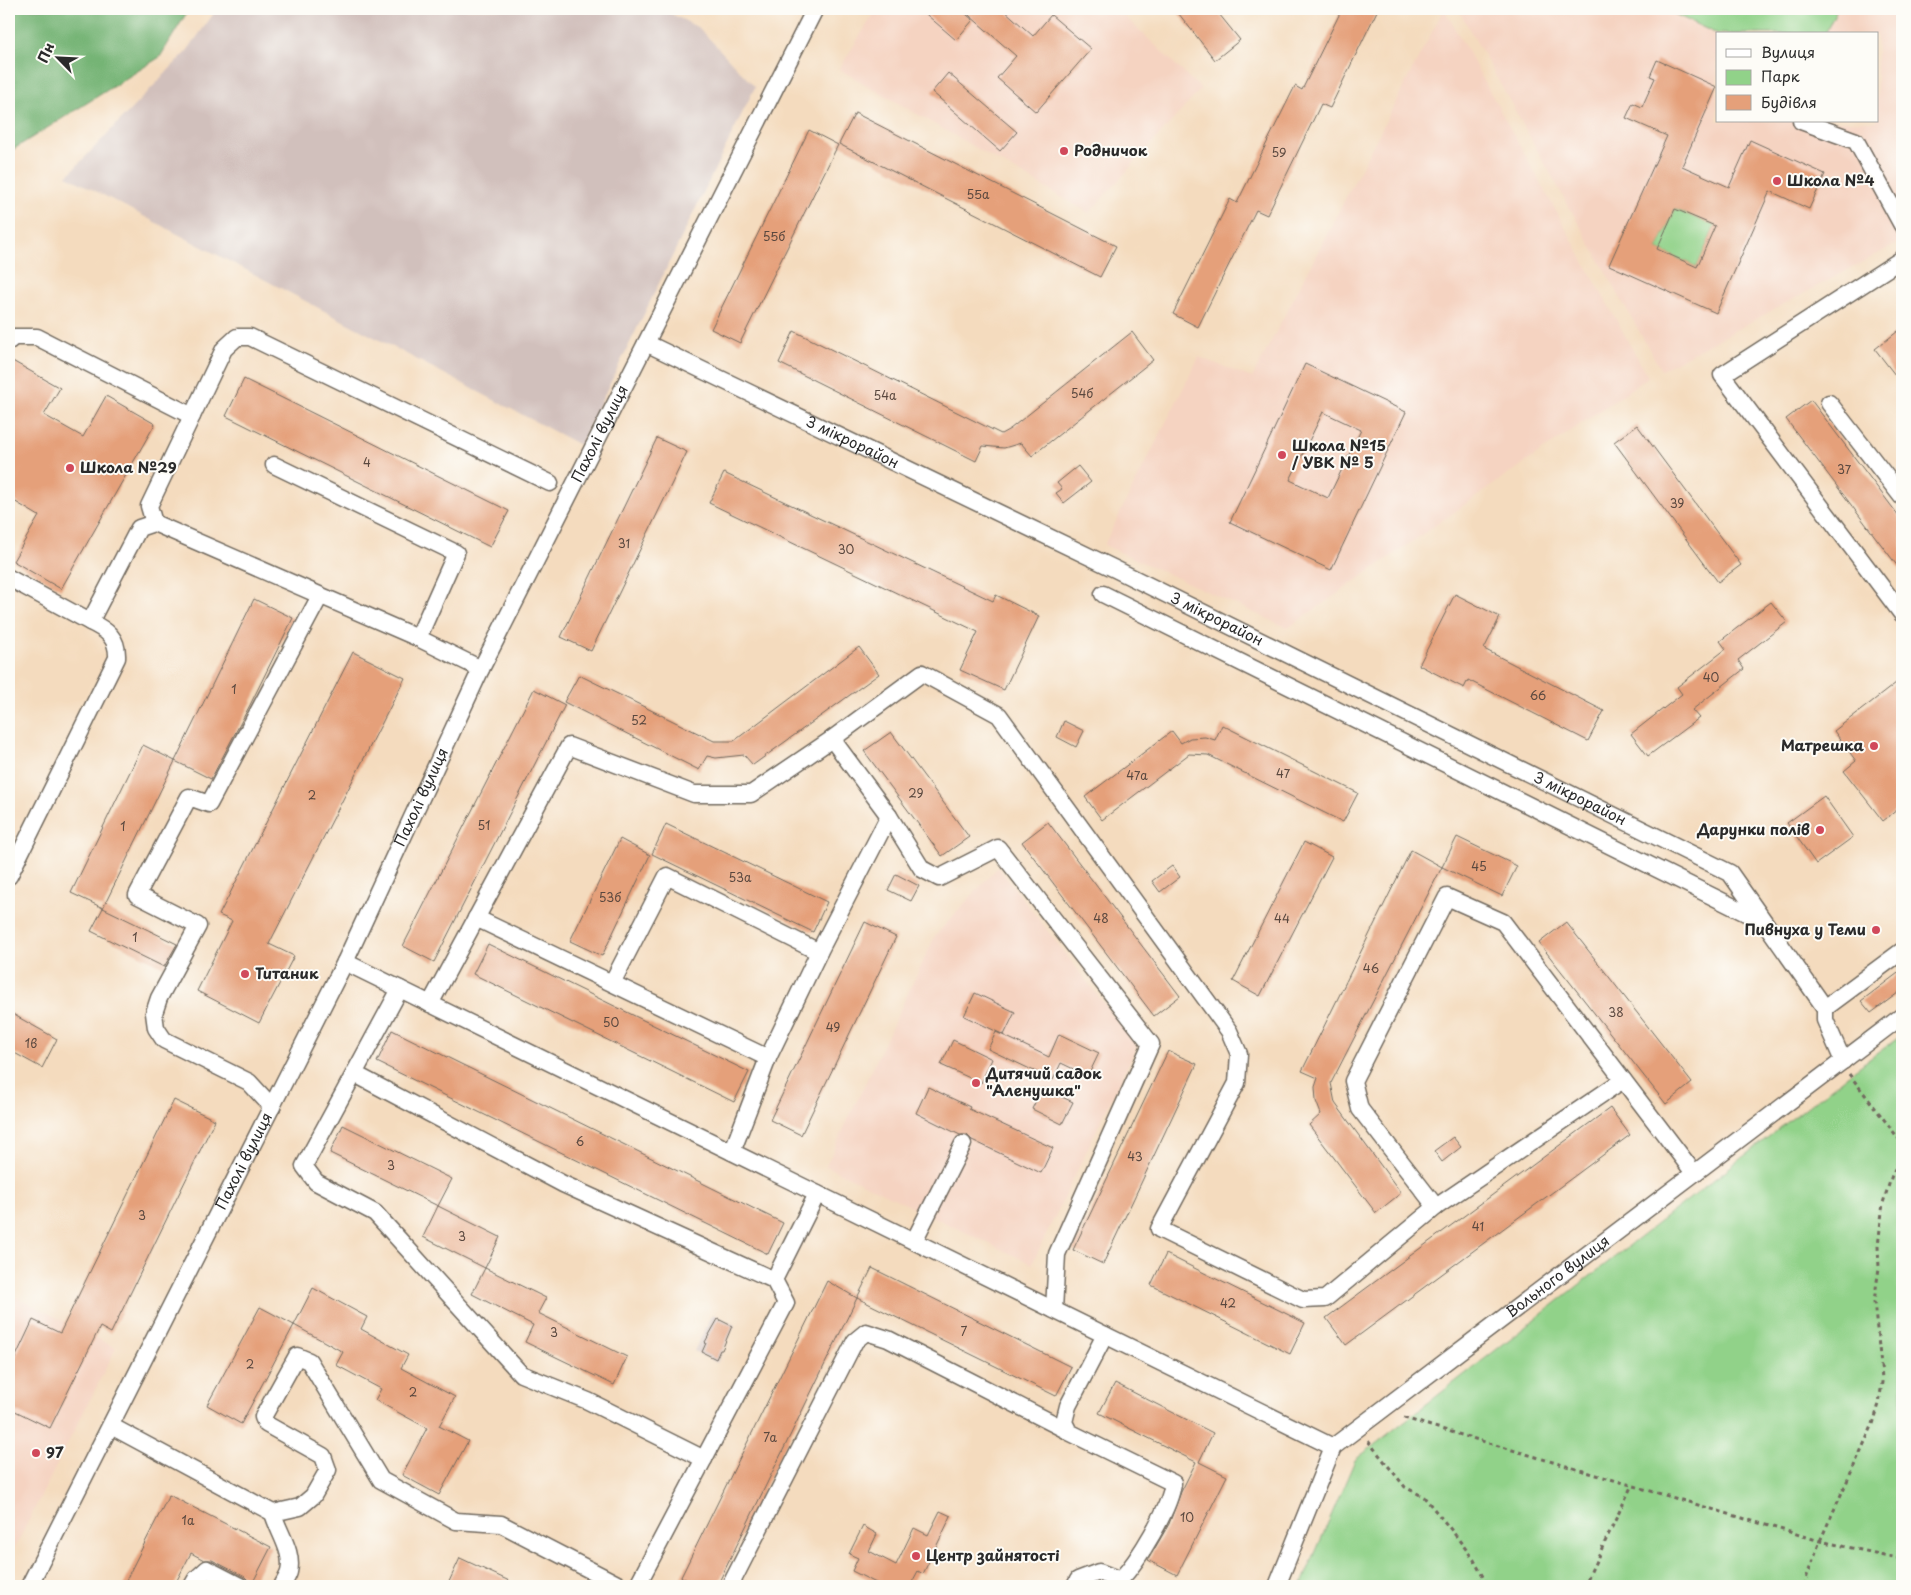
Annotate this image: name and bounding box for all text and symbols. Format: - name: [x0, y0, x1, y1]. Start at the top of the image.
- north arrow: [32, 32, 82, 82]
- legend: [1716, 32, 1878, 122]
- text: Пн: [32, 39, 59, 66]
- text: Вулиця: [1761, 40, 1815, 63]
- text: Парк: [1761, 64, 1800, 87]
- text: Будівля: [1761, 90, 1817, 113]
- place label: Родничок: [1074, 138, 1148, 161]
- house number: 59: [1272, 143, 1286, 161]
- marker: Родничок: [1058, 145, 1070, 157]
- place label: Школа №4: [1787, 168, 1874, 191]
- marker: Школа №4: [1771, 175, 1783, 187]
- house number: 55а: [967, 185, 990, 203]
- house number: 55б: [763, 227, 785, 245]
- street label: Пахолі вулиця: [564, 380, 633, 486]
- house number: 54б: [1071, 384, 1093, 402]
- house number: 54а: [873, 386, 897, 404]
- street label: 3 мікрорайон: [802, 409, 904, 473]
- place label: Школа №15 / УВК № 5: [1291, 433, 1386, 473]
- marker: Школа №15 / УВК № 5: [1276, 449, 1288, 461]
- house number: 4: [363, 453, 371, 471]
- place label: Школа №29: [80, 455, 177, 478]
- house number: 37: [1837, 460, 1852, 478]
- marker: Школа №29: [64, 462, 76, 474]
- house number: 39: [1670, 494, 1684, 512]
- house number: 31: [618, 534, 630, 552]
- house number: 30: [838, 540, 855, 558]
- street label: 3 мікрорайон: [1167, 585, 1268, 651]
- house number: 40: [1703, 668, 1720, 686]
- house number: 1: [231, 680, 237, 698]
- house number: 66: [1530, 686, 1546, 704]
- house number: 52: [631, 711, 647, 729]
- place label: Матрешка: [1781, 733, 1865, 756]
- marker: Матрешка: [1868, 740, 1880, 752]
- street label: Пахолі вулиця: [387, 744, 453, 850]
- house number: 47: [1276, 764, 1291, 782]
- street label: 3 мікрорайон: [1530, 765, 1631, 830]
- house number: 47а: [1126, 766, 1148, 784]
- house number: 29: [908, 784, 924, 802]
- house number: 2: [308, 786, 316, 804]
- house number: 51: [478, 816, 490, 834]
- house number: 1: [120, 817, 126, 835]
- place label: Дарунки полів: [1696, 817, 1810, 840]
- marker: Дарунки полів: [1814, 824, 1826, 836]
- house number: 45: [1471, 857, 1487, 875]
- house number: 53а: [729, 868, 752, 886]
- house number: 53б: [599, 888, 621, 906]
- house number: 48: [1093, 909, 1109, 927]
- house number: 44: [1274, 909, 1290, 927]
- place label: Пивнуха у Теми: [1744, 917, 1866, 940]
- marker: Пивнуха у Теми: [1870, 924, 1882, 936]
- house number: 1: [132, 928, 138, 946]
- house number: 46: [1363, 959, 1379, 977]
- place label: Титаник: [255, 961, 319, 984]
- marker: Титаник: [239, 968, 251, 980]
- house number: 38: [1608, 1003, 1624, 1021]
- house number: 50: [603, 1013, 619, 1031]
- house number: 49: [826, 1018, 840, 1036]
- house number: 1в: [25, 1034, 37, 1052]
- place label: Дитячий садок "Аленушка": [985, 1061, 1102, 1101]
- marker: Дитячий садок "Аленушка": [970, 1077, 982, 1089]
- street label: Пахолі вулиця: [208, 1108, 277, 1213]
- house number: 6: [576, 1132, 584, 1150]
- house number: 43: [1127, 1147, 1143, 1165]
- house number: 3: [387, 1156, 395, 1174]
- house number: 3: [138, 1206, 146, 1224]
- house number: 41: [1472, 1217, 1484, 1235]
- house number: 3: [458, 1227, 466, 1245]
- street label: Вольного вулиця: [1500, 1229, 1614, 1322]
- house number: 42: [1220, 1294, 1236, 1312]
- house number: 7: [961, 1322, 968, 1340]
- house number: 3: [550, 1323, 558, 1341]
- house number: 2: [246, 1355, 254, 1373]
- house number: 2: [409, 1383, 417, 1401]
- house number: 7а: [763, 1428, 777, 1446]
- place label: 97: [46, 1440, 64, 1463]
- marker: 97: [30, 1447, 42, 1459]
- house number: 10: [1180, 1508, 1194, 1526]
- house number: 1а: [182, 1511, 195, 1529]
- place label: Центр зайнятості: [926, 1543, 1060, 1566]
- marker: Центр зайнятості: [910, 1550, 922, 1562]

